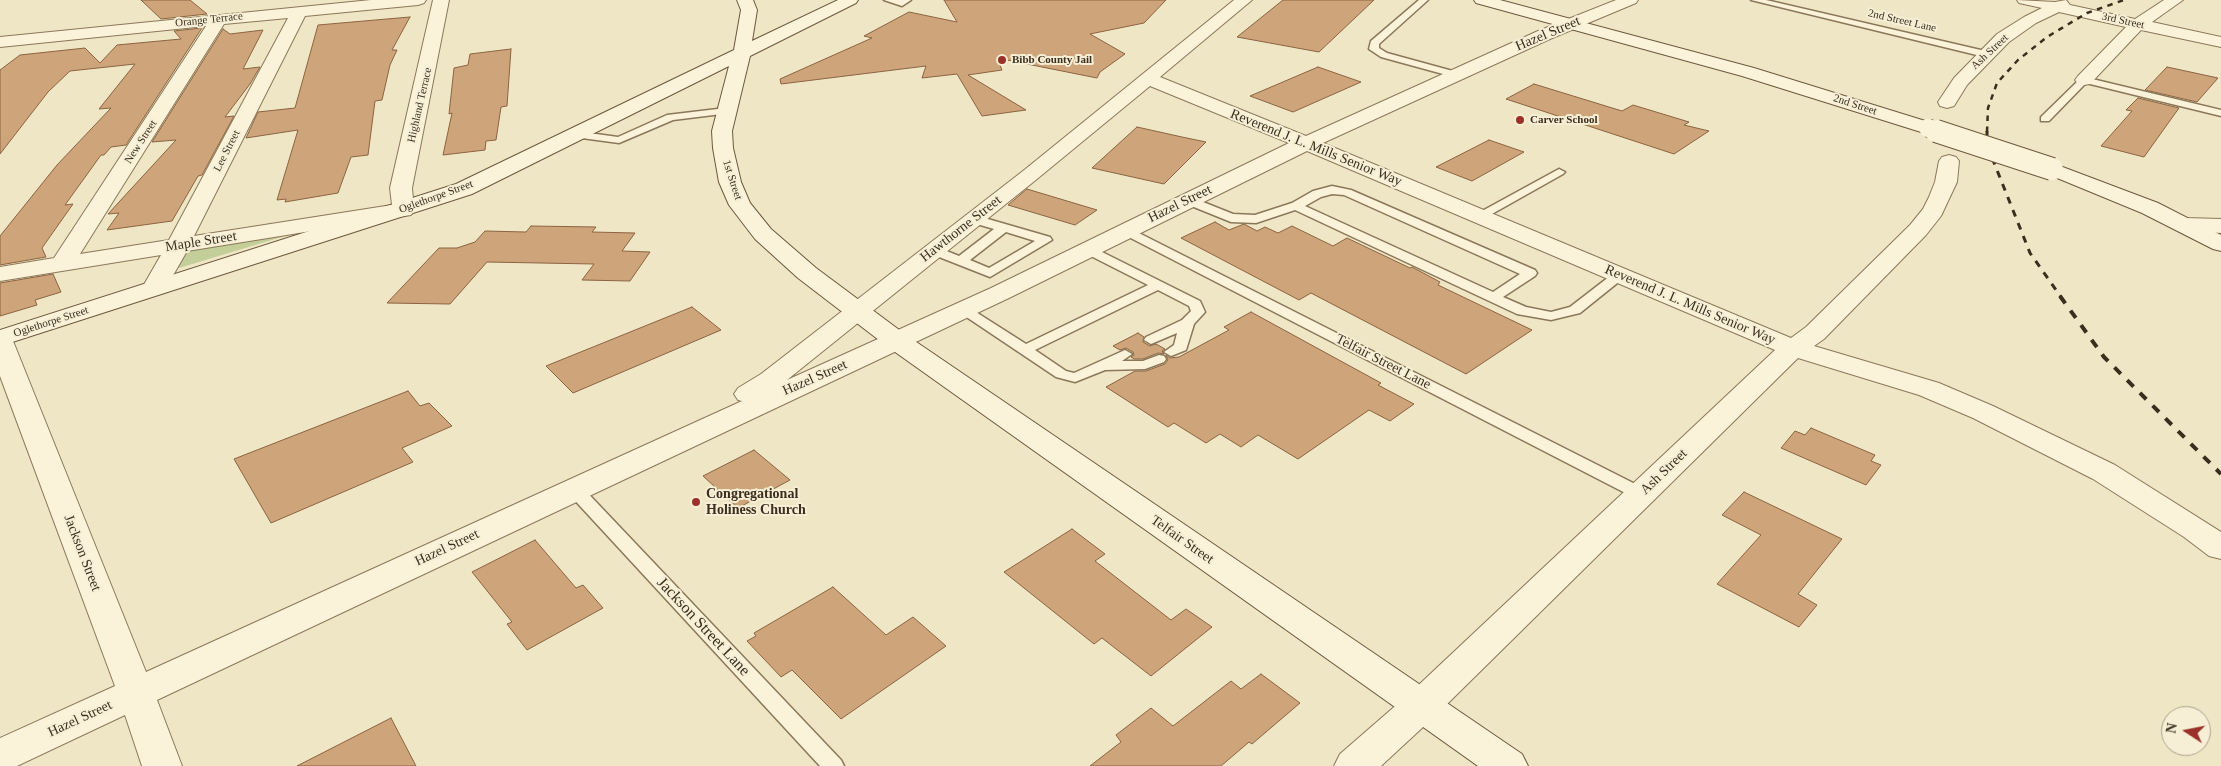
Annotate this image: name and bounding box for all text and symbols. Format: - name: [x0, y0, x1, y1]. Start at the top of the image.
- street label: 2nd Street Lane: [1867, 7, 1937, 35]
- street label: Orange Terrace: [175, 10, 243, 30]
- street label: 3rd Street: [2101, 10, 2145, 32]
- street label: Hazel Street: [1513, 13, 1583, 55]
- street label: Ash Street: [1969, 31, 2011, 73]
- place label: Bibb County Jail: [1012, 53, 1092, 67]
- marker: Bibb County Jail: [996, 54, 1008, 66]
- street label: Highland Terrace: [405, 66, 435, 144]
- street label: 2nd Street: [1832, 92, 1878, 118]
- street label: Reverend J. L. Mills Senior Way: [1228, 106, 1404, 190]
- place label: Carver School: [1530, 113, 1598, 127]
- marker: Carver School: [1514, 114, 1526, 126]
- street label: New Street: [122, 118, 160, 166]
- street label: Lee Street: [211, 128, 243, 174]
- street label: 1st Street: [719, 158, 745, 202]
- street label: Oglethorpe Street: [397, 177, 475, 217]
- street label: Hazel Street: [1145, 181, 1215, 227]
- street label: Hawthorne Street: [917, 192, 1005, 266]
- street label: Maple Street: [164, 228, 238, 256]
- street label: Reverend J. L. Mills Senior Way: [1602, 261, 1778, 349]
- street label: Oglethorpe Street: [12, 304, 90, 340]
- street label: Telfair Street Lane: [1333, 331, 1433, 393]
- street label: Hazel Street: [780, 356, 850, 400]
- street label: Ash Street: [1637, 446, 1691, 498]
- place label: Congregational Holiness Church: [706, 486, 806, 518]
- marker: Congregational Holiness Church: [690, 496, 702, 508]
- street label: Jackson Street: [60, 512, 104, 594]
- street label: Telfair Street: [1147, 512, 1217, 568]
- street label: Hazel Street: [412, 526, 482, 570]
- street label: Jackson Street Lane: [652, 574, 754, 680]
- street label: Hazel Street: [45, 697, 115, 741]
- north arrow: [2161, 706, 2211, 756]
- text: N: [2163, 722, 2180, 735]

